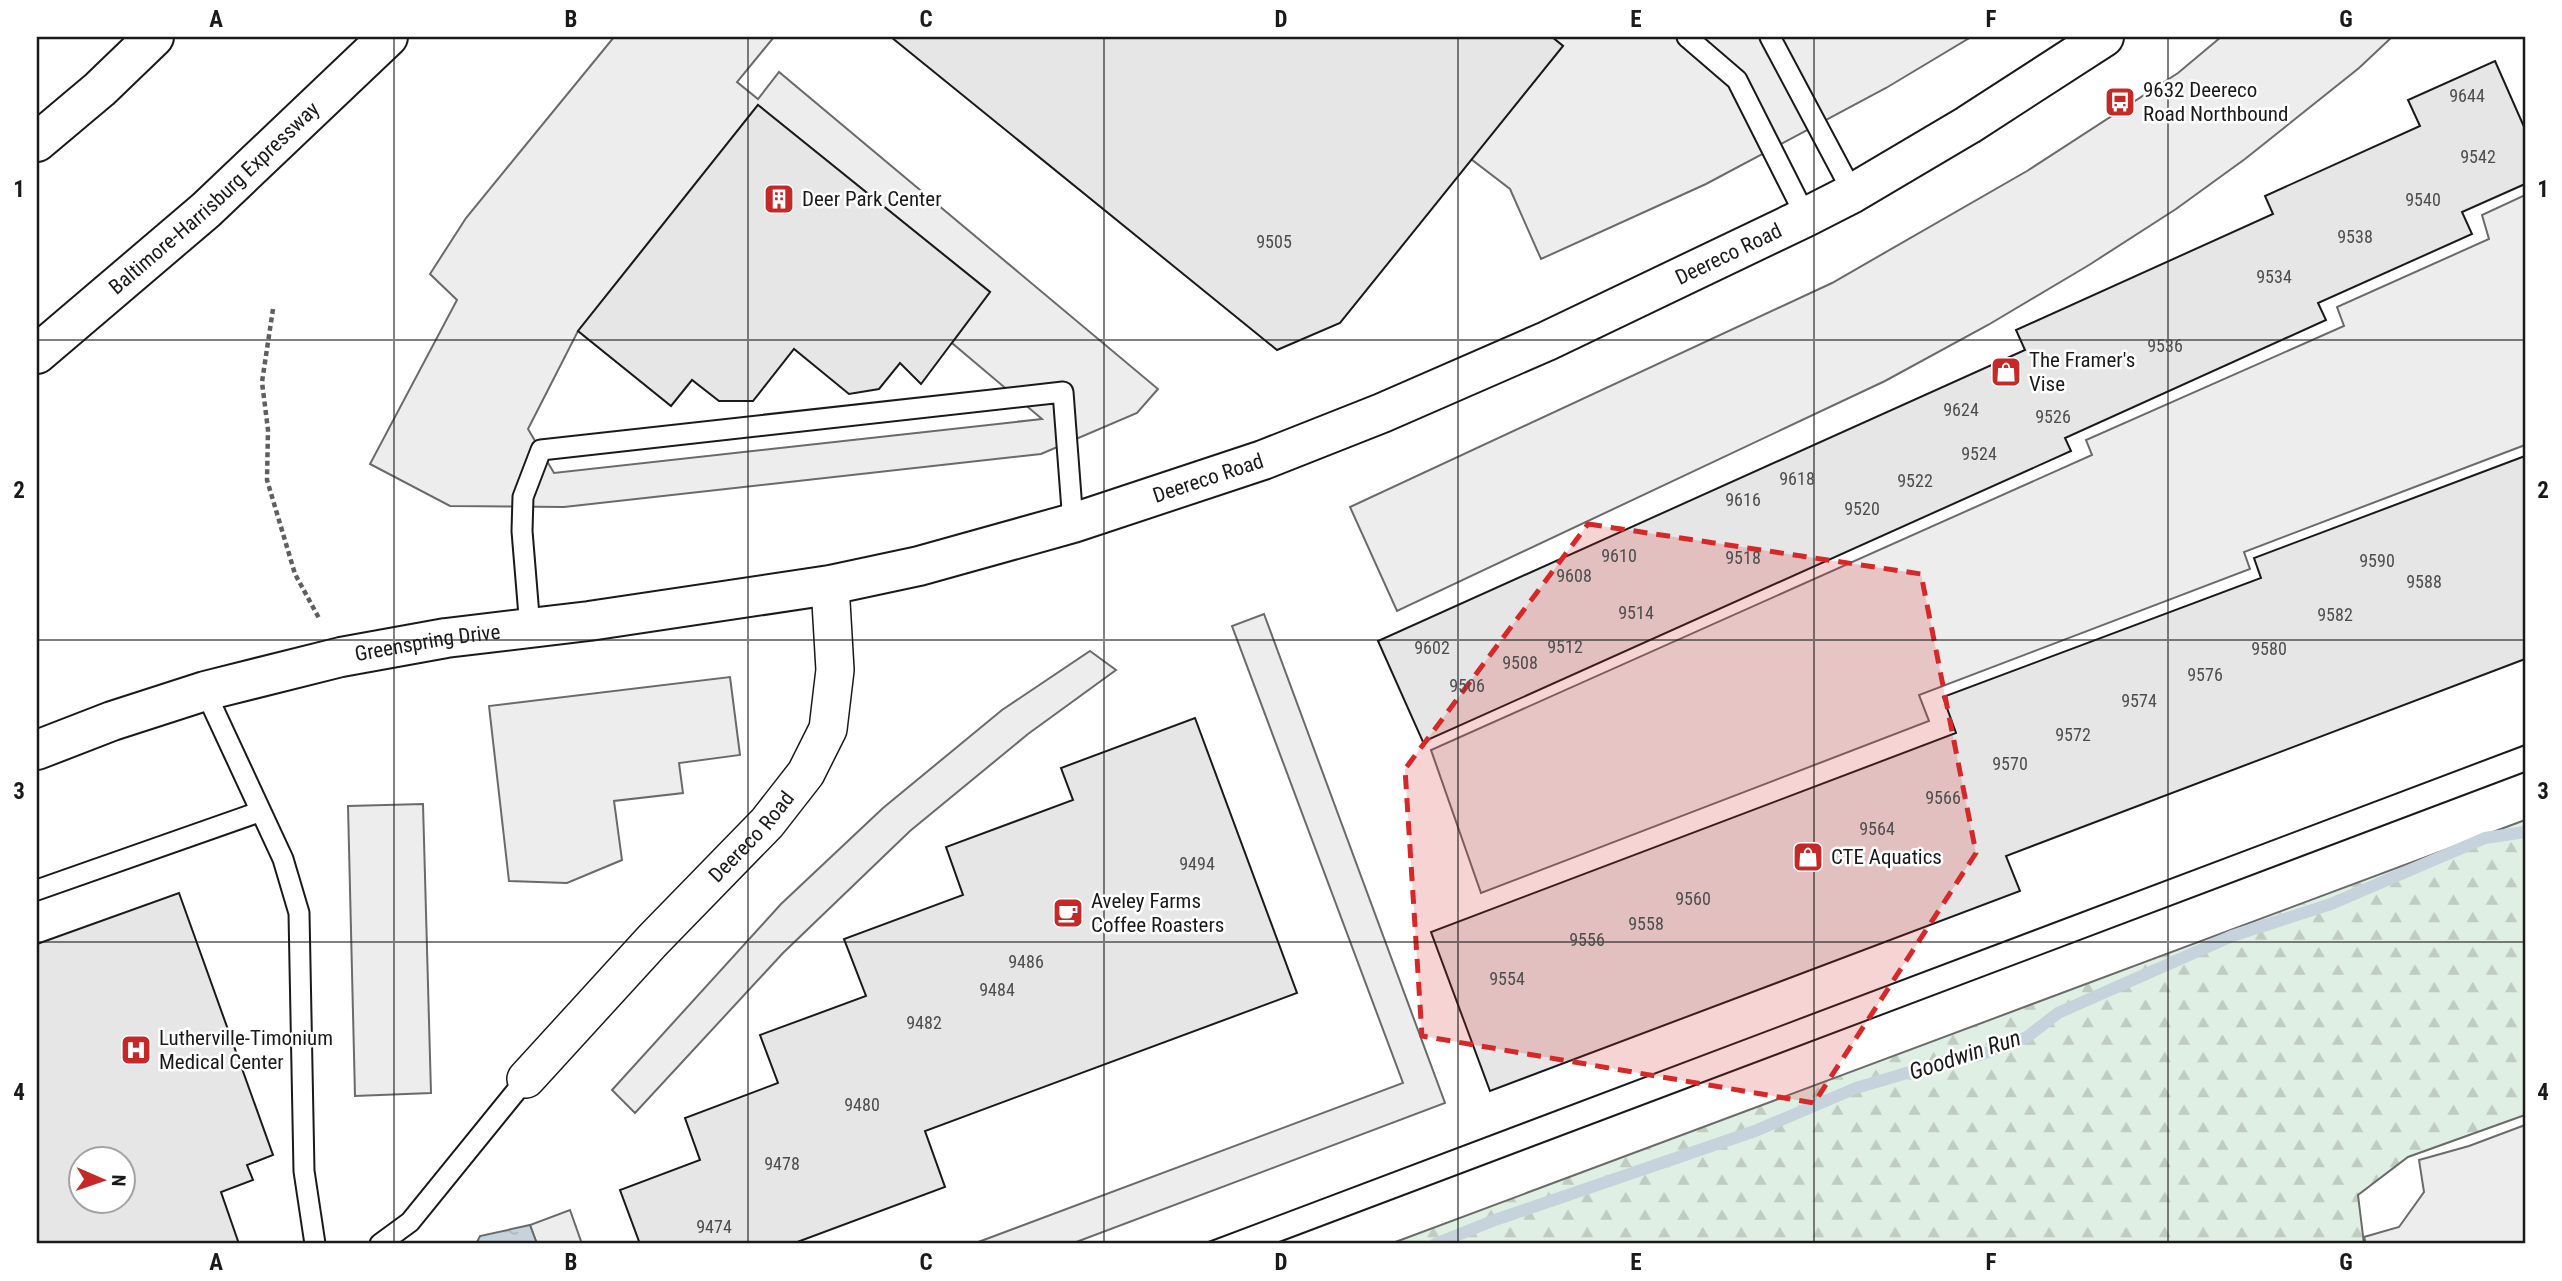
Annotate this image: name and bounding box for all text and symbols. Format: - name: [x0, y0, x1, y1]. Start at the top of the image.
- text: A: [209, 6, 223, 33]
- text: B: [565, 6, 577, 33]
- text: C: [919, 6, 933, 33]
- text: D: [1275, 6, 1288, 33]
- text: E: [1630, 6, 1642, 33]
- text: F: [1986, 6, 1997, 33]
- text: G: [2339, 6, 2353, 33]
- place label: 9632 Deereco Road Northbound: [2143, 78, 2288, 126]
- bus stop icon: 9632 Deereco Road Northbound: [2103, 85, 2137, 119]
- house number: 9644: [2449, 85, 2485, 106]
- street label: Baltimore-Harrisburg Expressway: [104, 97, 324, 299]
- house number: 9542: [2460, 146, 2496, 167]
- text: 1: [13, 176, 25, 203]
- text: 1: [2537, 176, 2549, 203]
- building icon: Deer Park Center: [762, 182, 796, 216]
- place label: Deer Park Center: [802, 187, 942, 211]
- house number: 9540: [2405, 189, 2441, 210]
- street label: Deereco Road: [1671, 218, 1786, 290]
- house number: 9538: [2337, 226, 2373, 247]
- house number: 9505: [1256, 231, 1292, 252]
- house number: 9534: [2256, 266, 2292, 287]
- house number: 9536: [2147, 335, 2183, 356]
- place label: The Framer's Vise: [2029, 348, 2135, 396]
- shop icon: The Framer's Vise: [1989, 355, 2023, 389]
- house number: 9624: [1943, 399, 1979, 420]
- house number: 9526: [2035, 406, 2071, 427]
- house number: 9524: [1961, 443, 1997, 464]
- street label: Deereco Road: [1150, 449, 1267, 508]
- house number: 9618: [1779, 468, 1815, 489]
- house number: 9522: [1897, 470, 1933, 491]
- text: 2: [13, 477, 25, 504]
- text: 2: [2537, 477, 2549, 504]
- house number: 9616: [1725, 489, 1761, 510]
- house number: 9520: [1844, 498, 1880, 519]
- house number: 9610: [1601, 545, 1637, 566]
- house number: 9518: [1725, 547, 1761, 568]
- house number: 9590: [2359, 550, 2395, 571]
- house number: 9608: [1556, 565, 1592, 586]
- house number: 9588: [2406, 571, 2442, 592]
- house number: 9514: [1618, 602, 1654, 623]
- house number: 9582: [2317, 604, 2353, 625]
- street label: Greenspring Drive: [353, 620, 502, 666]
- house number: 9512: [1547, 636, 1583, 657]
- house number: 9602: [1414, 637, 1450, 658]
- house number: 9580: [2251, 638, 2287, 659]
- house number: 9508: [1502, 652, 1538, 673]
- house number: 9576: [2187, 664, 2223, 685]
- house number: 9506: [1449, 675, 1485, 696]
- house number: 9574: [2121, 690, 2157, 711]
- house number: 9572: [2055, 724, 2091, 745]
- house number: 9570: [1992, 753, 2028, 774]
- text: 3: [13, 778, 25, 805]
- text: 3: [2537, 778, 2549, 805]
- street label: Deereco Road: [704, 787, 799, 887]
- house number: 9566: [1925, 787, 1961, 808]
- house number: 9564: [1859, 818, 1895, 839]
- shop icon: CTE Aquatics: [1791, 840, 1825, 874]
- place label: CTE Aquatics: [1831, 845, 1942, 869]
- house number: 9494: [1179, 853, 1215, 874]
- house number: 9560: [1675, 888, 1711, 909]
- place label: Aveley Farms Coffee Roasters: [1091, 889, 1224, 937]
- cafe icon: Aveley Farms Coffee Roasters: [1051, 896, 1085, 930]
- house number: 9558: [1628, 913, 1664, 934]
- house number: 9556: [1569, 929, 1605, 950]
- house number: 9486: [1008, 951, 1044, 972]
- house number: 9554: [1489, 968, 1525, 989]
- house number: 9484: [979, 979, 1015, 1000]
- house number: 9482: [906, 1012, 942, 1033]
- water label: Goodwin Run: [1906, 1024, 2024, 1086]
- place label: Lutherville-Timonium Medical Center: [159, 1026, 333, 1074]
- hospital icon: Lutherville-Timonium Medical Center: [119, 1033, 153, 1067]
- text: 4: [13, 1079, 25, 1106]
- text: 4: [2537, 1079, 2549, 1106]
- house number: 9480: [844, 1094, 880, 1115]
- north arrow: [66, 1144, 136, 1214]
- house number: 9478: [764, 1153, 800, 1174]
- text: N: [107, 1174, 130, 1187]
- house number: 9474: [696, 1216, 732, 1237]
- text: A: [209, 1249, 223, 1276]
- text: B: [565, 1249, 577, 1276]
- text: C: [919, 1249, 933, 1276]
- text: D: [1275, 1249, 1288, 1276]
- text: E: [1630, 1249, 1642, 1276]
- text: F: [1986, 1249, 1997, 1276]
- text: G: [2339, 1249, 2353, 1276]

